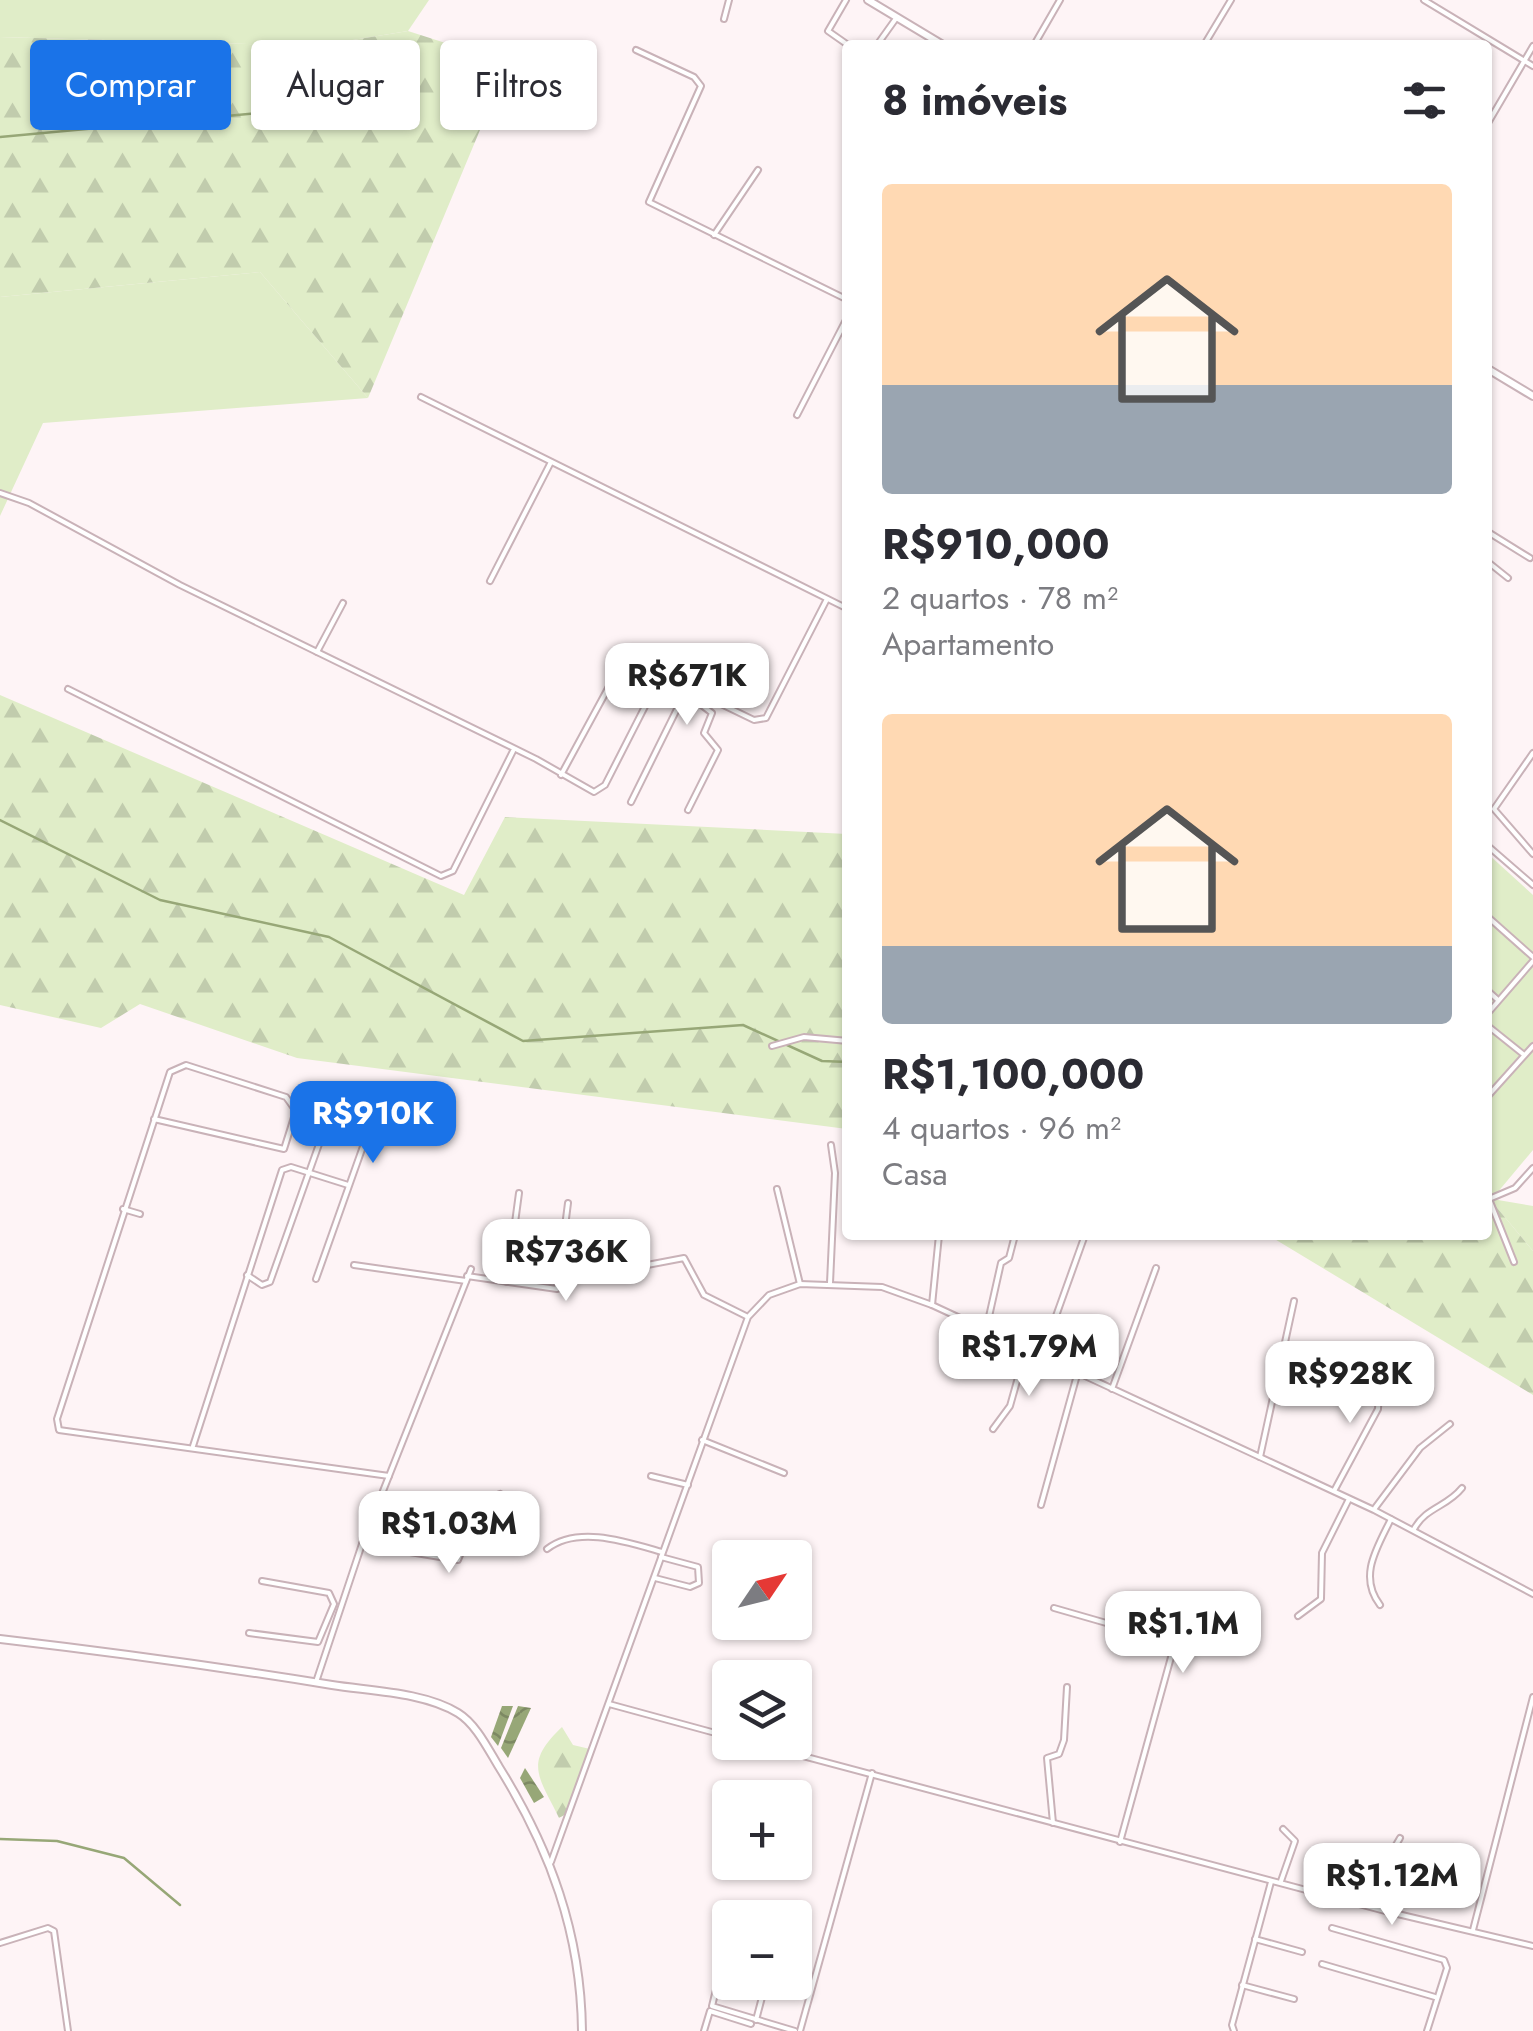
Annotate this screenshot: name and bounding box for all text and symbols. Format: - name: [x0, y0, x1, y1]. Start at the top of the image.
- chip: Comprar: [30, 40, 231, 130]
- chip: Alugar: [251, 40, 420, 130]
- chip: Filtros: [440, 40, 597, 130]
- text: 8 imóveis: [882, 70, 1067, 131]
- icon: filters: [1397, 73, 1452, 128]
- icon: home: [1077, 249, 1257, 429]
- text: R$910,000: [882, 514, 1110, 575]
- text: 2 quartos · 78 m²: [882, 575, 1118, 621]
- text: Apartamento: [882, 621, 1054, 667]
- pin: R$671K: [606, 643, 768, 728]
- text: R$671K: [627, 652, 747, 698]
- icon: home: [1077, 779, 1257, 959]
- text: R$1,100,000: [882, 1044, 1144, 1105]
- pin: R$910K: [292, 1081, 454, 1166]
- text: R$910K: [312, 1090, 434, 1136]
- text: 4 quartos · 96 m²: [882, 1105, 1121, 1151]
- text: Casa: [882, 1151, 948, 1197]
- pin: R$736K: [485, 1219, 647, 1304]
- text: R$736K: [504, 1228, 628, 1274]
- pin: R$1.79M: [937, 1314, 1121, 1399]
- text: R$1.79M: [961, 1323, 1097, 1369]
- pin: R$928K: [1269, 1341, 1431, 1426]
- text: R$928K: [1287, 1350, 1413, 1396]
- pin: R$1.03M: [357, 1491, 541, 1576]
- text: R$1.03M: [381, 1500, 517, 1546]
- north arrow: [712, 1540, 812, 1640]
- map controls: [712, 1540, 812, 2000]
- pin: R$1.1M: [1102, 1591, 1264, 1676]
- text: R$1.1M: [1127, 1600, 1239, 1646]
- button: layers: [712, 1660, 812, 1760]
- button: +: [712, 1780, 812, 1880]
- pin: R$1.12M: [1300, 1843, 1484, 1928]
- text: R$1.12M: [1326, 1852, 1459, 1898]
- button: −: [712, 1900, 812, 2000]

